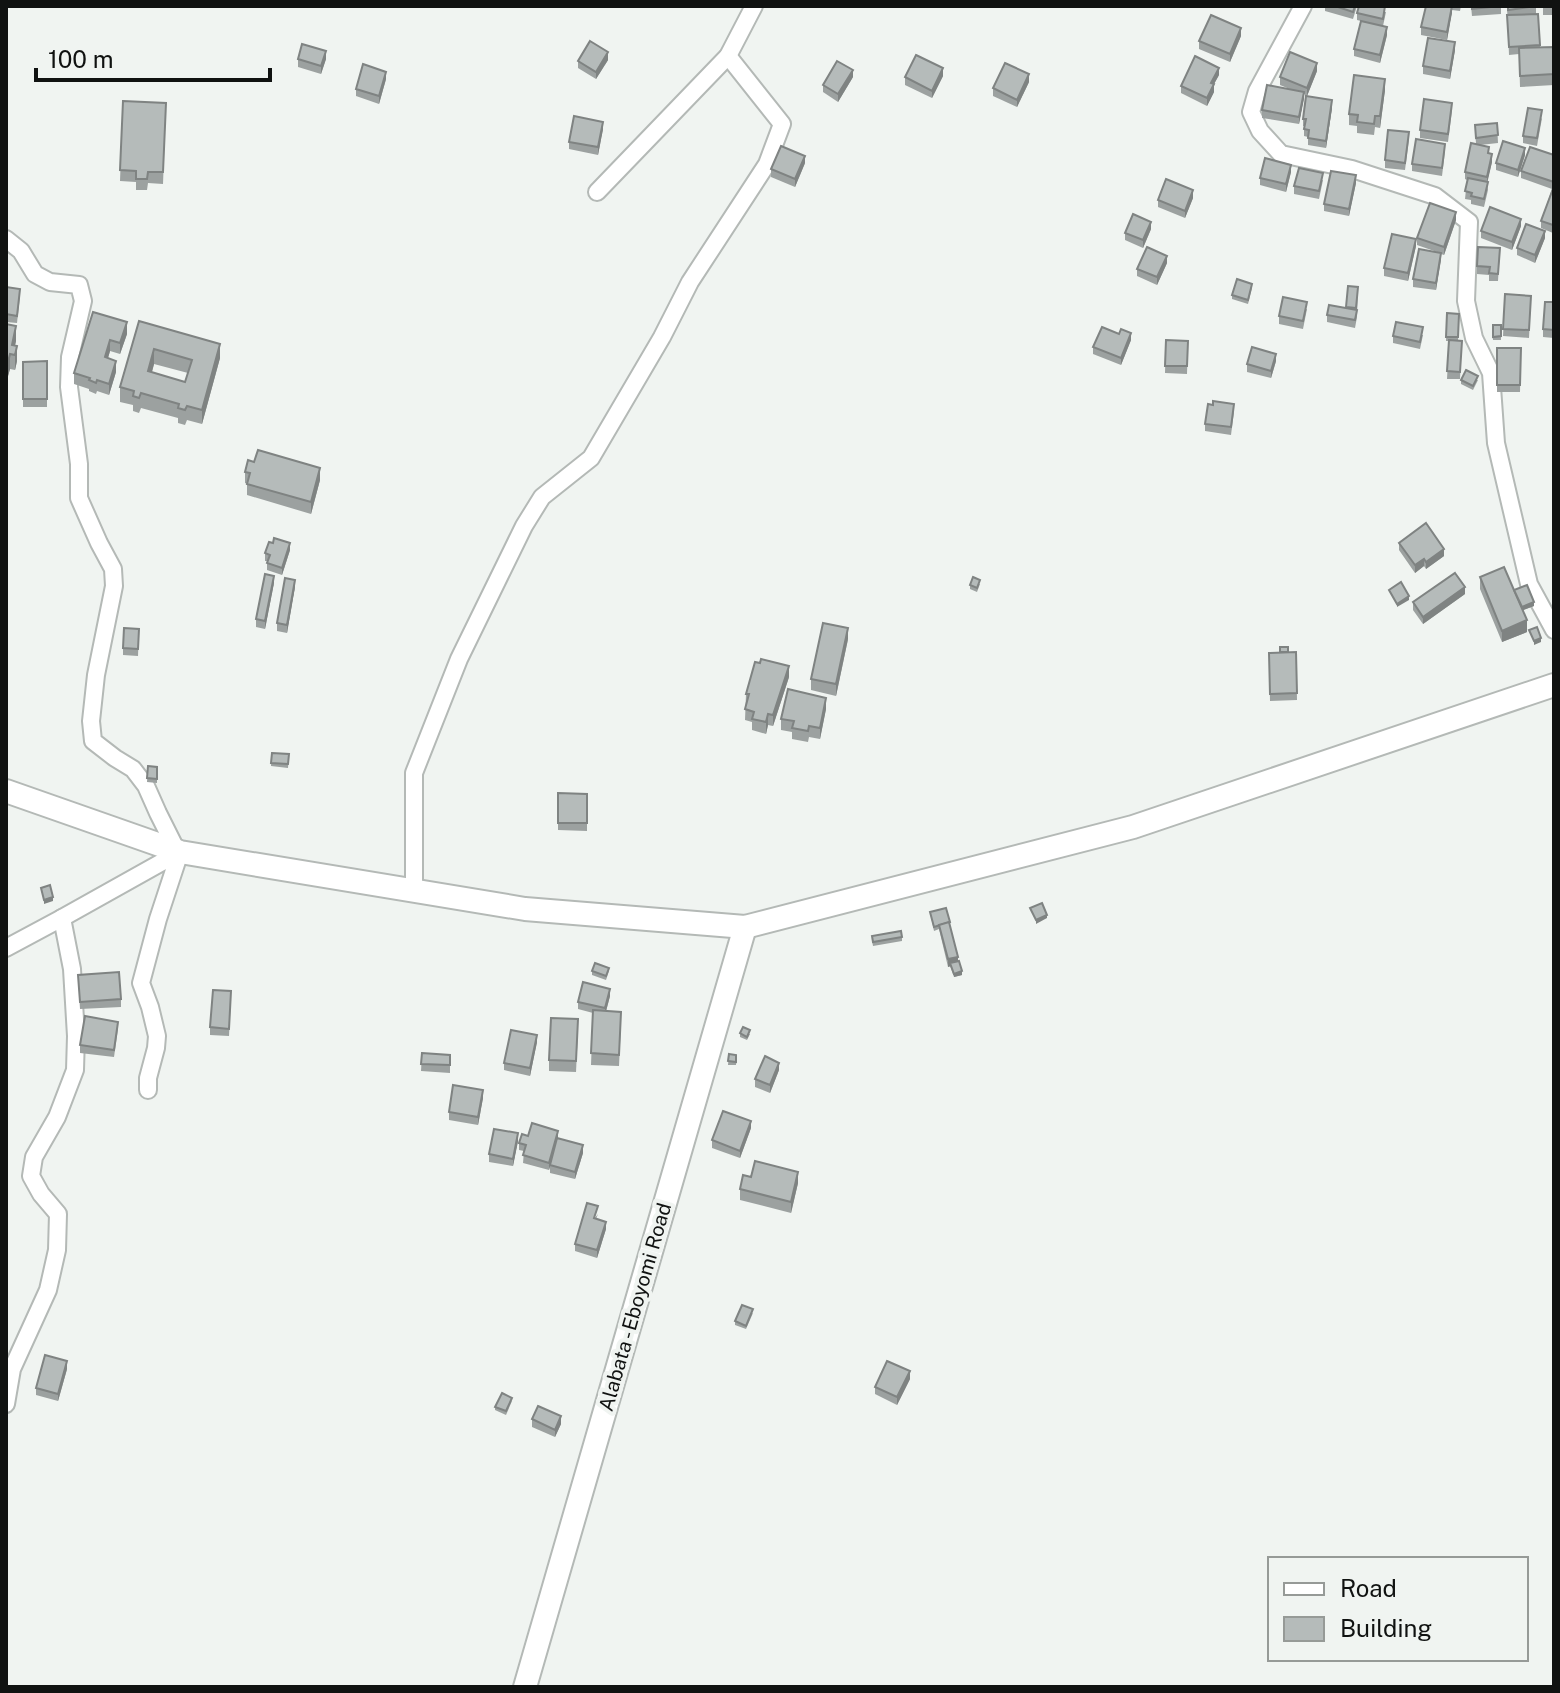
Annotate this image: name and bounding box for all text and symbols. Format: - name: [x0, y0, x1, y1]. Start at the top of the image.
- scale bar: [36, 32, 270, 82]
- text: 100 m: [48, 45, 114, 73]
- street label: Alabata - Eboyomi Road: [594, 1200, 676, 1414]
- legend: [1268, 1557, 1528, 1661]
- text: Road: [1340, 1574, 1397, 1602]
- text: Building: [1340, 1614, 1432, 1642]

